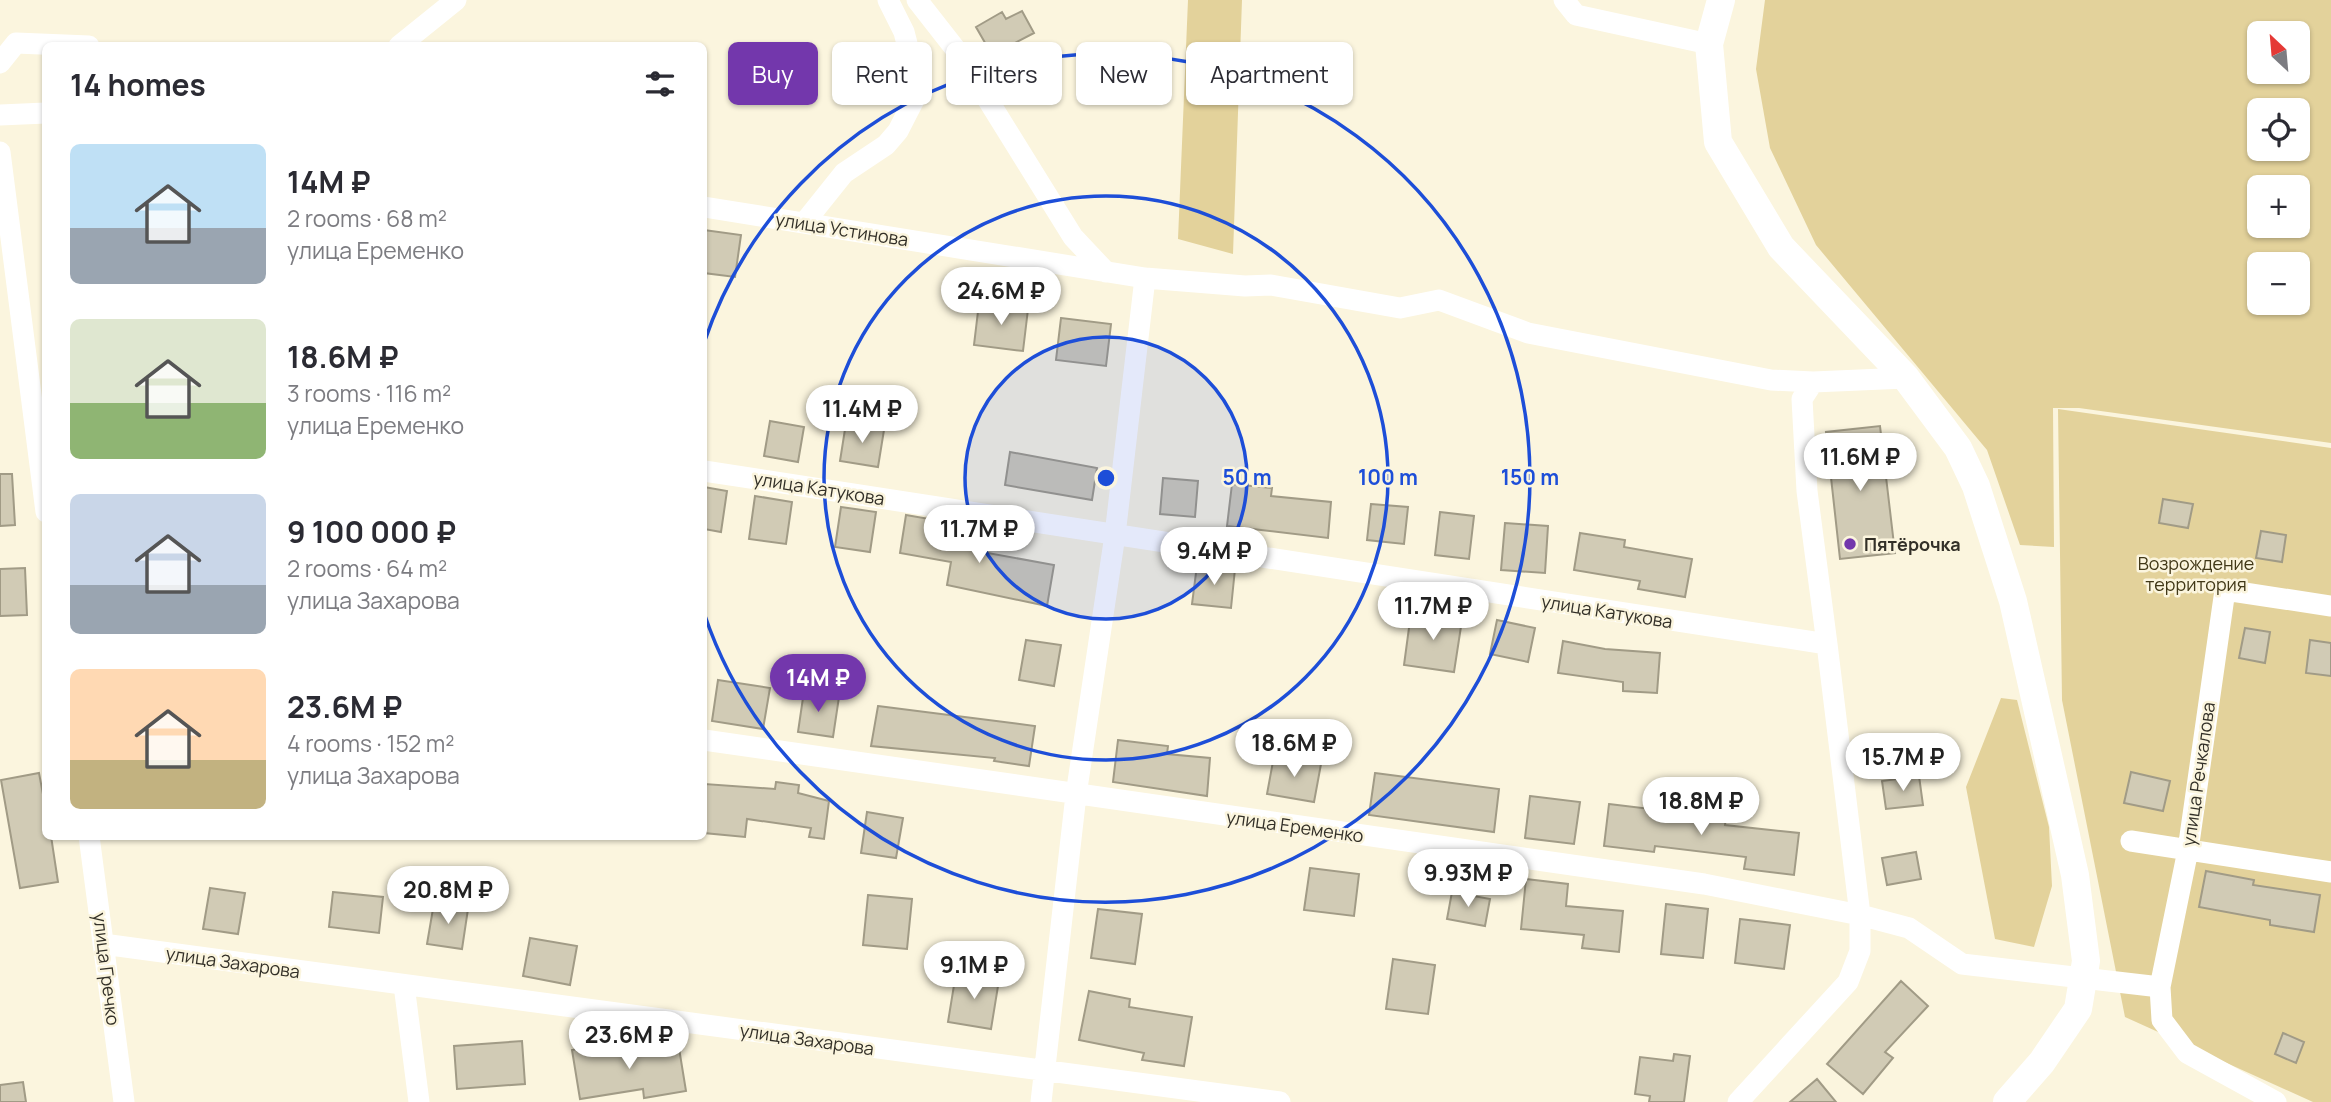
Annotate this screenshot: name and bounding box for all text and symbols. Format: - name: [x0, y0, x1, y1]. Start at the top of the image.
- north arrow: [2247, 21, 2310, 84]
- map controls: [2247, 21, 2310, 315]
- chip: Buy: [728, 42, 818, 105]
- chip: Rent: [832, 42, 932, 105]
- chip: Filters: [946, 42, 1062, 105]
- chip: New: [1076, 42, 1172, 105]
- chip: Apartment: [1186, 42, 1353, 105]
- text: 14 homes: [70, 64, 206, 105]
- icon: filters: [641, 65, 679, 103]
- button: locate: [2247, 98, 2310, 161]
- text: 14M ₽: [287, 161, 371, 202]
- icon: home: [126, 172, 210, 256]
- button: +: [2247, 175, 2310, 238]
- text: 2 rooms · 68 m²: [287, 202, 447, 234]
- street label: улица Устинова: [774, 207, 910, 251]
- text: улица Еременко: [287, 234, 464, 266]
- button: −: [2247, 252, 2310, 315]
- pin: 24.6M ₽: [936, 268, 1066, 327]
- text: 24.6M ₽: [957, 274, 1045, 306]
- text: 18.6M ₽: [287, 336, 398, 377]
- icon: home: [126, 347, 210, 431]
- text: 3 rooms · 116 m²: [287, 377, 451, 409]
- pin: 11.4M ₽: [797, 386, 927, 445]
- text: 11.4M ₽: [822, 392, 902, 424]
- text: улица Еременко: [287, 409, 464, 441]
- pin: 11.6M ₽: [1795, 434, 1925, 493]
- text: 11.6M ₽: [1820, 440, 1900, 472]
- text: 50 m: [1222, 463, 1272, 491]
- text: 100 m: [1358, 463, 1418, 491]
- text: 150 m: [1501, 463, 1559, 491]
- street label: улица Катукова: [752, 466, 886, 510]
- centre of rings: [1094, 466, 1118, 490]
- pin: 11.7M ₽: [914, 505, 1044, 565]
- text: 9 100 000 ₽: [287, 511, 456, 552]
- text: 11.7M ₽: [940, 512, 1018, 544]
- icon: home: [126, 522, 210, 606]
- pin: 9.4M ₽: [1157, 528, 1271, 587]
- place label: Пятёрочка: [1864, 532, 1961, 556]
- text: 9.4M ₽: [1176, 534, 1252, 566]
- marker: Пятёрочка: [1842, 536, 1858, 552]
- park label: Возрождение территория: [2138, 551, 2254, 596]
- text: 2 rooms · 64 m²: [287, 552, 447, 584]
- pin: 11.7M ₽: [1368, 582, 1498, 642]
- text: улица Захарова: [287, 584, 460, 616]
- text: 11.7M ₽: [1394, 589, 1472, 621]
- street label: улица Катукова: [1540, 589, 1674, 633]
- pin: 14M ₽: [769, 654, 867, 714]
- text: 14M ₽: [786, 661, 850, 693]
- text: 23.6M ₽: [287, 686, 402, 727]
- icon: home: [126, 697, 210, 781]
- street label: улица Речкалова: [2176, 700, 2220, 848]
- pin: 18.6M ₽: [1229, 720, 1359, 779]
- text: 18.6M ₽: [1251, 726, 1337, 758]
- text: 4 rooms · 152 m²: [287, 727, 454, 759]
- pin: 15.7M ₽: [1838, 734, 1968, 793]
- text: 15.7M ₽: [1862, 740, 1944, 772]
- text: улица Захарова: [287, 759, 460, 791]
- pin: 18.8M ₽: [1636, 778, 1766, 837]
- text: 18.8M ₽: [1658, 784, 1744, 816]
- street label: улица Еременко: [1225, 804, 1365, 848]
- pin: 9.93M ₽: [1403, 850, 1533, 909]
- text: 9.93M ₽: [1424, 856, 1512, 888]
- pin: 20.8M ₽: [383, 866, 513, 926]
- text: 20.8M ₽: [403, 873, 493, 905]
- street label: улица Гречко: [88, 911, 126, 1027]
- street label: улица Захарова: [164, 941, 302, 983]
- pin: 9.1M ₽: [917, 942, 1031, 1001]
- text: 9.1M ₽: [940, 948, 1008, 980]
- pin: 23.6M ₽: [564, 1012, 694, 1071]
- text: 23.6M ₽: [585, 1018, 673, 1050]
- street label: улица Захарова: [738, 1018, 876, 1060]

